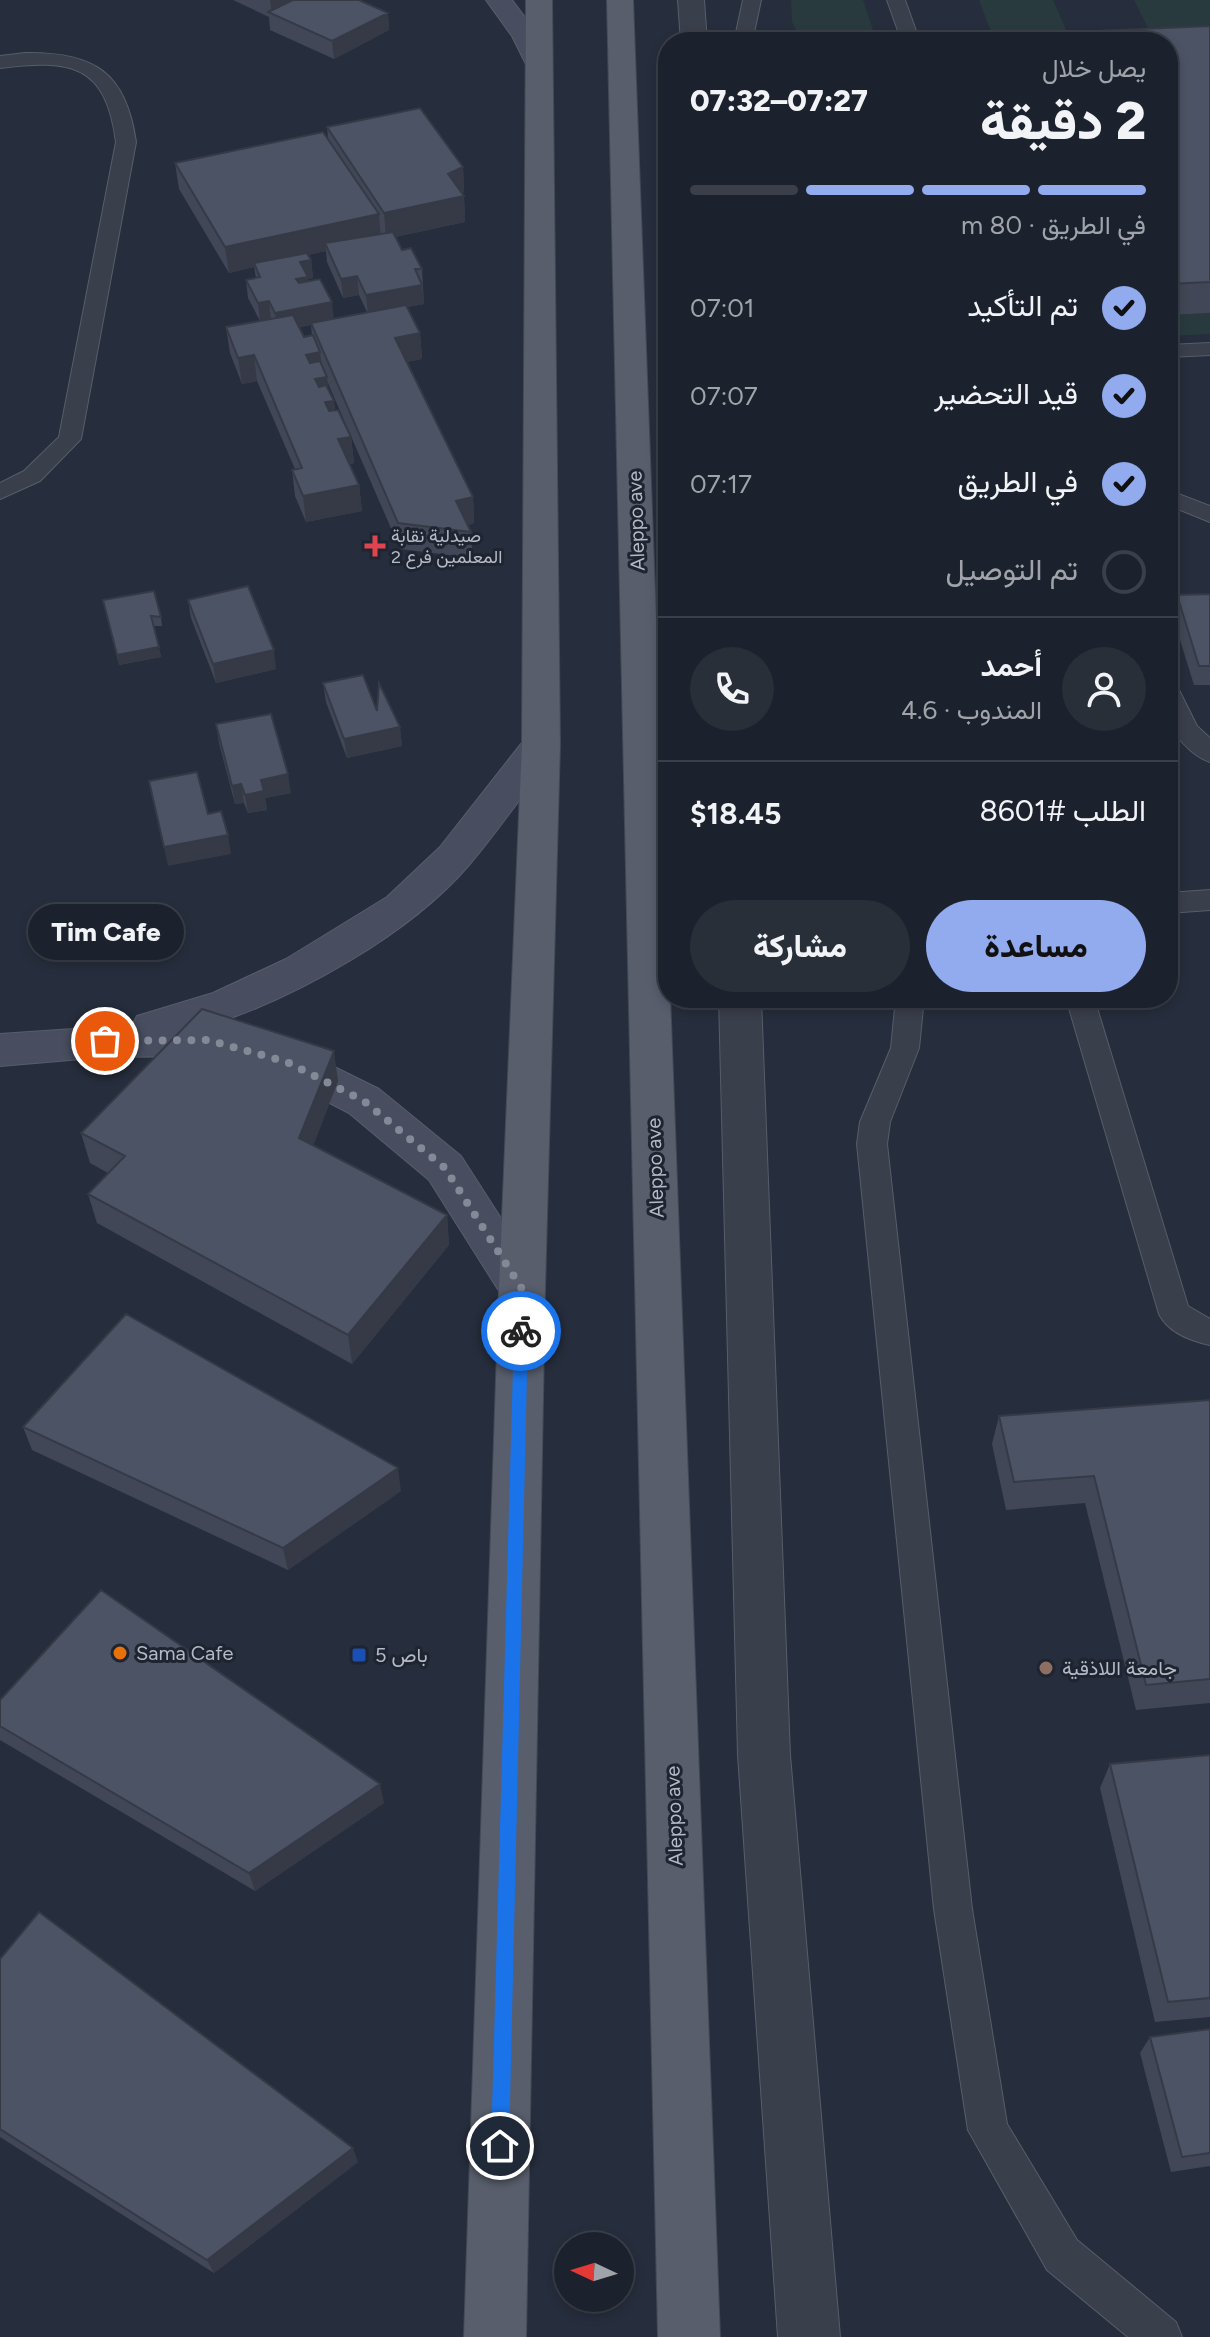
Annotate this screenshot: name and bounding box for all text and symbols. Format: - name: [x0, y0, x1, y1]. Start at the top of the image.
- text: يصل خلال: [1042, 52, 1146, 84]
- text: 07:27–07:32: [690, 82, 868, 119]
- text: 2 دقيقة: [980, 90, 1146, 152]
- text: في الطريق · 80 m: [961, 209, 1146, 241]
- icon: check: [1102, 286, 1146, 330]
- text: تم التأكيد: [967, 287, 1078, 324]
- text: 07:01: [690, 292, 755, 324]
- icon: check: [1102, 374, 1146, 418]
- text: قيد التحضير: [934, 375, 1078, 412]
- text: 07:07: [690, 380, 758, 412]
- icon: check: [1102, 462, 1146, 506]
- text: في الطريق: [958, 463, 1078, 500]
- text: 07:17: [690, 468, 752, 500]
- street label: Aleppo ave: [622, 470, 650, 571]
- place label: صيدلية نقابة المعلمين فرع 2: [391, 525, 502, 569]
- marker: صيدلية نقابة المعلمين فرع 2: [366, 537, 384, 555]
- text: تم التوصيل: [946, 551, 1078, 588]
- button: phone: [690, 647, 774, 731]
- text: أحمد: [980, 647, 1042, 684]
- button: person: [1062, 647, 1146, 731]
- text: المندوب · 4.6: [901, 694, 1042, 726]
- text: الطلب #8601: [979, 792, 1146, 829]
- text: $18.45: [690, 795, 782, 832]
- button: مشاركة: [690, 900, 910, 992]
- button: مساعدة: [926, 900, 1146, 992]
- callout: Tim Cafe: [27, 905, 183, 961]
- text: Tim Cafe: [51, 916, 161, 948]
- pin: [71, 1007, 139, 1075]
- icon: bag: [83, 1019, 127, 1063]
- street label: Aleppo ave: [641, 1117, 669, 1218]
- courier: [481, 1291, 561, 1371]
- icon: bike: [499, 1309, 543, 1353]
- place label: Sama Cafe: [136, 1641, 234, 1665]
- place label: باص 5: [375, 1643, 428, 1667]
- marker: Sama Cafe: [111, 1644, 129, 1662]
- marker: باص 5: [350, 1646, 368, 1664]
- place label: جامعة اللاذقية: [1062, 1656, 1177, 1680]
- marker: جامعة اللاذقية: [1037, 1659, 1055, 1677]
- street label: Aleppo ave: [660, 1765, 688, 1866]
- pin: [466, 2112, 534, 2180]
- icon: home: [478, 2124, 522, 2168]
- north arrow: [554, 2232, 634, 2312]
- map controls: [554, 2232, 634, 2312]

